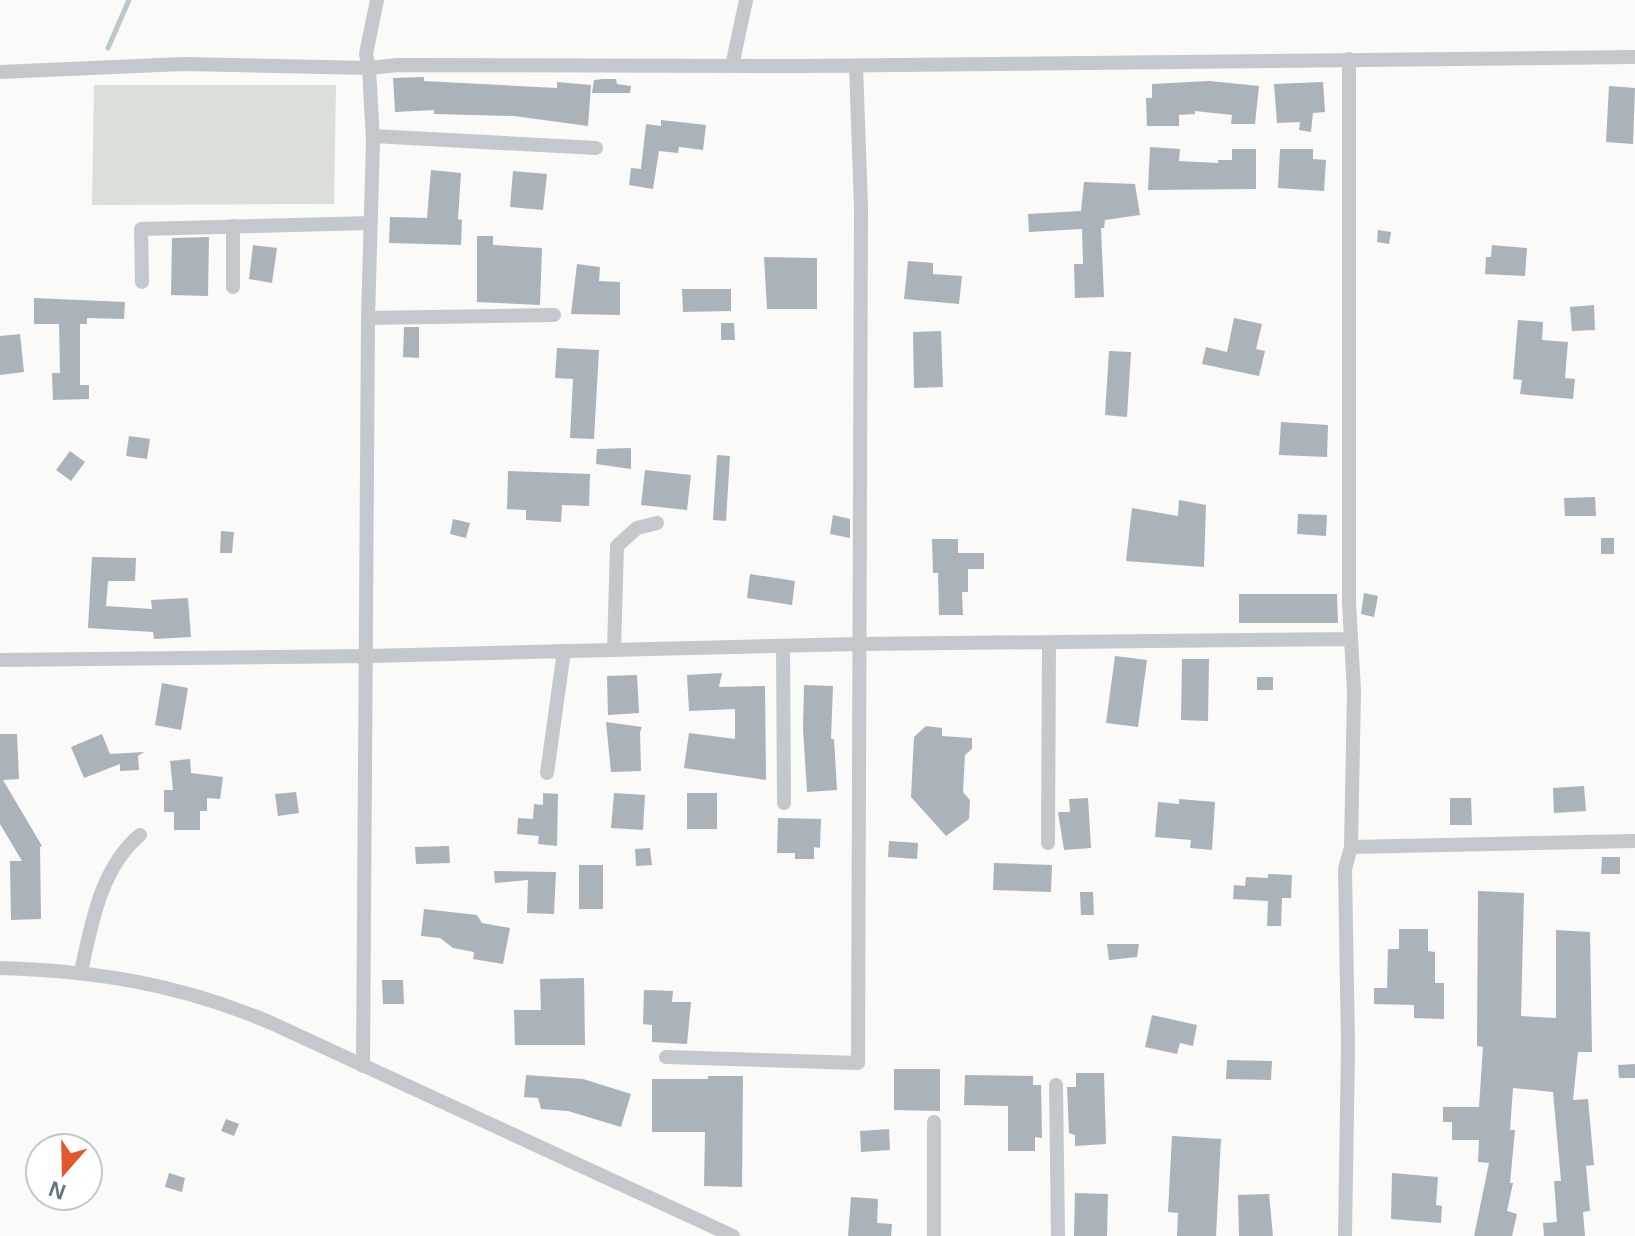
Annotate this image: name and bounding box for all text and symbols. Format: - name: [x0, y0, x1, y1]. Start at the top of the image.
- north arrow: [24, 1132, 104, 1212]
- text: N: [46, 1176, 69, 1205]

